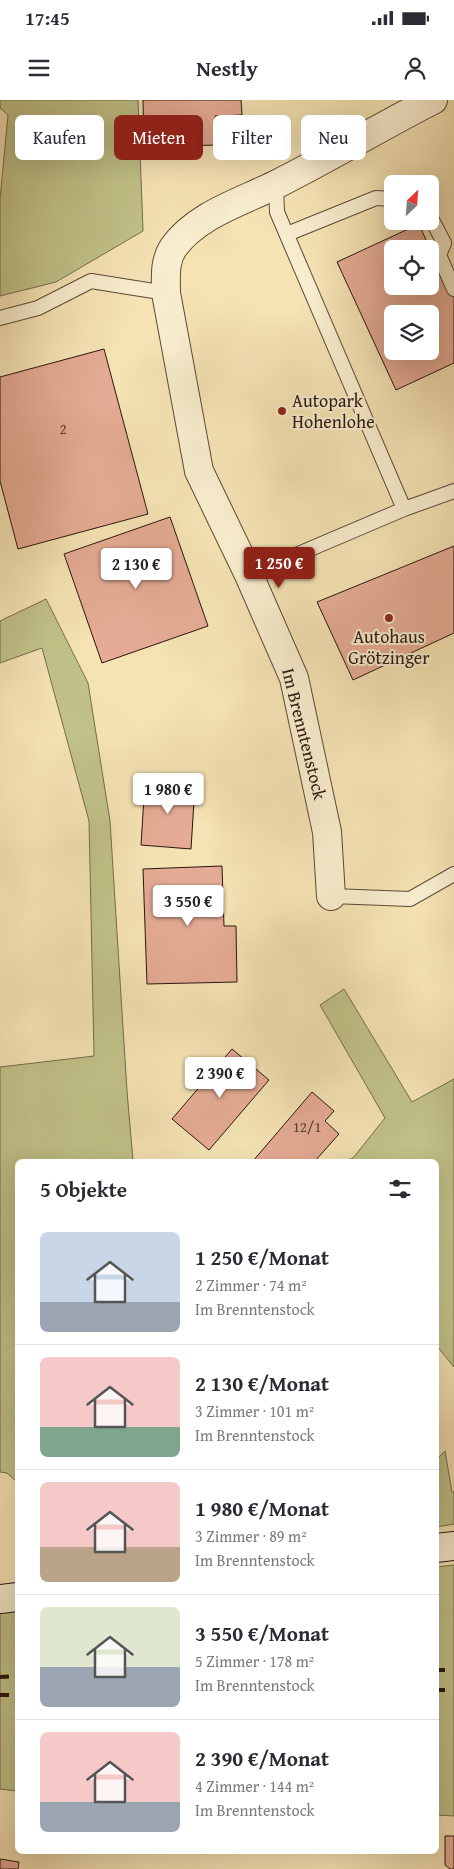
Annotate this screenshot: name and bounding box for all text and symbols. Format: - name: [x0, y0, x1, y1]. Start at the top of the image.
- text: 17:45: [25, 4, 70, 32]
- text: Nestly: [196, 52, 258, 84]
- icon: menu: [25, 54, 53, 82]
- icon: person: [401, 54, 429, 82]
- chip: Kaufen: [15, 115, 104, 160]
- chip: Mieten: [114, 115, 203, 160]
- chip: Filter: [213, 115, 291, 160]
- chip: Neu: [301, 115, 366, 160]
- north arrow: [384, 175, 439, 230]
- map controls: [384, 175, 439, 360]
- button: locate: [384, 240, 439, 295]
- button: layers: [384, 305, 439, 360]
- place label: Autopark Hohenlohe: [292, 387, 375, 435]
- marker: Autopark Hohenlohe: [276, 405, 288, 417]
- house number: 2: [59, 418, 67, 439]
- pin: 1 250 €: [233, 546, 325, 589]
- pin: 2 130 €: [90, 548, 182, 590]
- text: 1 250 €: [255, 551, 303, 575]
- text: 2 130 €: [112, 552, 160, 576]
- marker: Autohaus Grötzinger: [383, 612, 395, 624]
- place label: Autohaus Grötzinger: [348, 623, 430, 671]
- street label: Im Brenntenstock: [275, 665, 334, 803]
- pin: 1 980 €: [122, 772, 214, 815]
- text: 1 980 €: [144, 777, 192, 801]
- pin: 3 550 €: [142, 884, 234, 927]
- text: 3 550 €: [164, 889, 212, 913]
- pin: 2 390 €: [174, 1056, 266, 1099]
- text: 2 390 €: [196, 1061, 244, 1085]
- house number: 12/1: [293, 1116, 321, 1137]
- text: 5 Objekte: [40, 1174, 127, 1205]
- icon: filters: [386, 1175, 414, 1203]
- text: 1 250 €/Monat: [195, 1242, 329, 1273]
- icon: home: [80, 1252, 140, 1312]
- text: 2 Zimmer · 74 m²: [195, 1273, 307, 1297]
- text: Im Brenntenstock: [195, 1297, 315, 1321]
- text: 2 130 €/Monat: [195, 1368, 329, 1399]
- icon: home: [80, 1377, 140, 1437]
- text: 3 Zimmer · 101 m²: [195, 1399, 314, 1423]
- text: Im Brenntenstock: [195, 1423, 315, 1447]
- text: 1 980 €/Monat: [195, 1493, 329, 1524]
- icon: home: [80, 1502, 140, 1562]
- text: 3 Zimmer · 89 m²: [195, 1524, 307, 1548]
- text: Im Brenntenstock: [195, 1548, 315, 1572]
- text: 3 550 €/Monat: [195, 1618, 329, 1649]
- icon: home: [80, 1627, 140, 1687]
- text: 5 Zimmer · 178 m²: [195, 1649, 314, 1673]
- text: Im Brenntenstock: [195, 1673, 315, 1697]
- text: 2 390 €/Monat: [195, 1743, 329, 1774]
- icon: home: [80, 1752, 140, 1812]
- text: 4 Zimmer · 144 m²: [195, 1774, 314, 1798]
- text: Im Brenntenstock: [195, 1798, 315, 1822]

